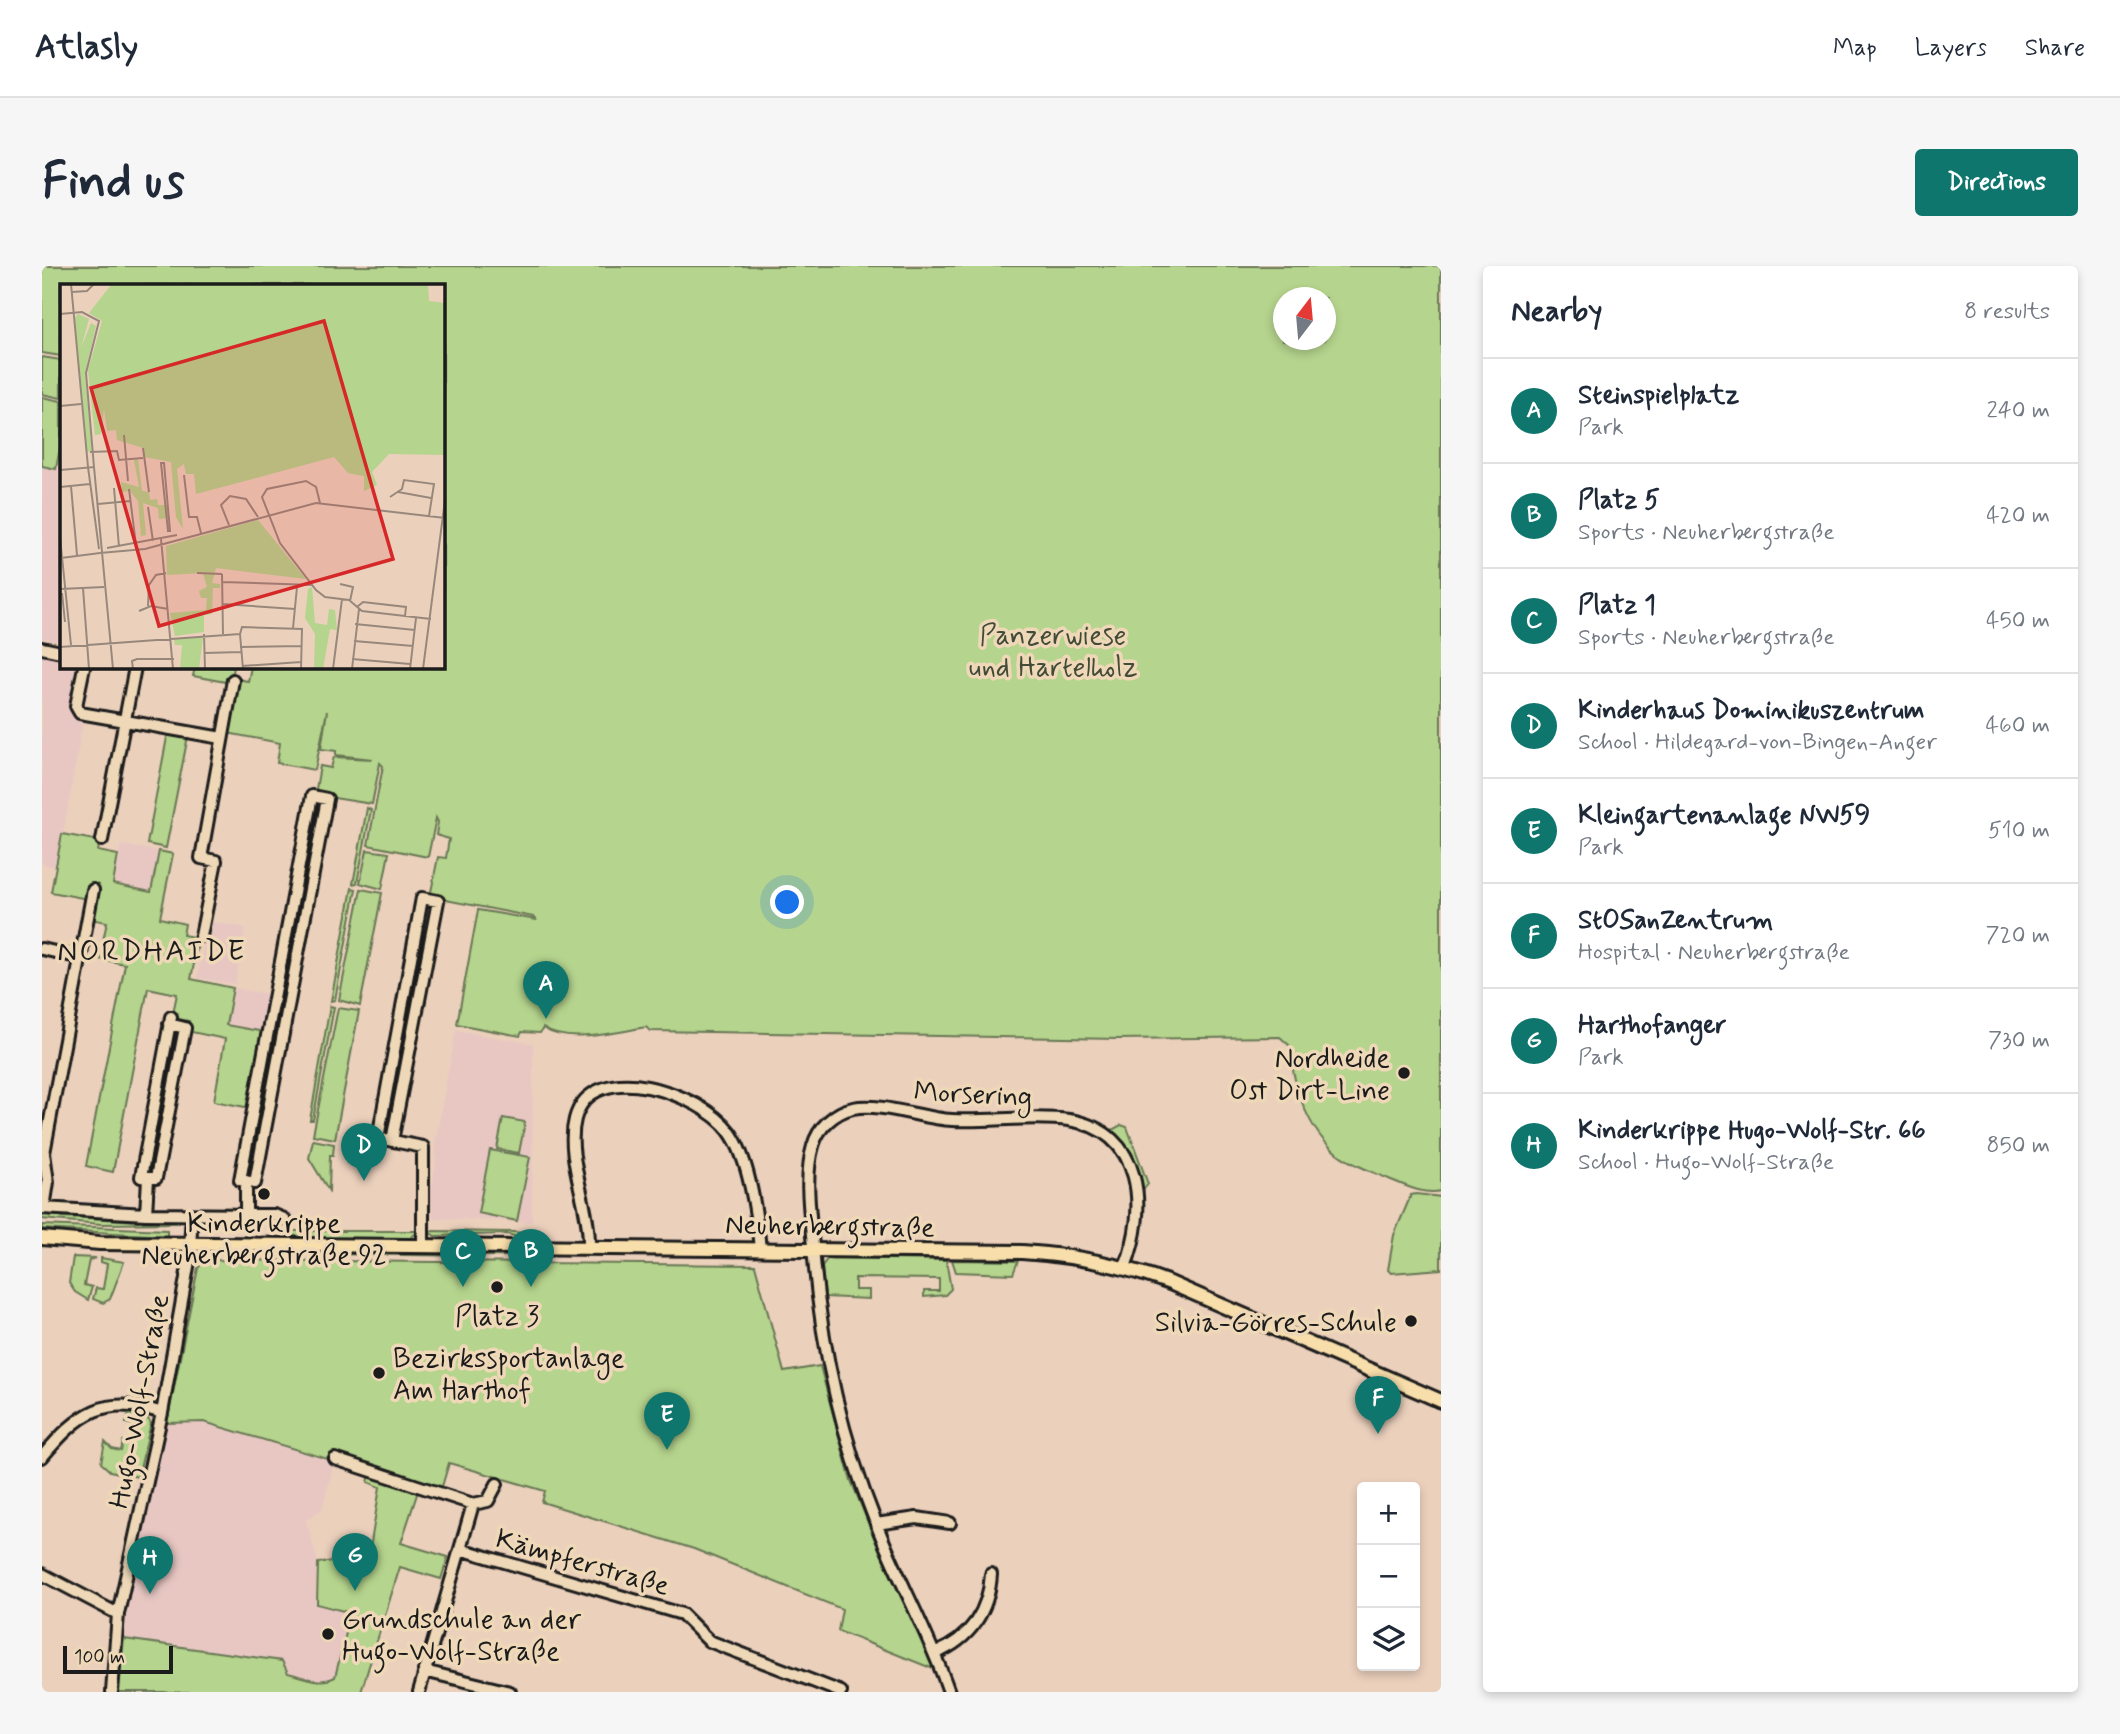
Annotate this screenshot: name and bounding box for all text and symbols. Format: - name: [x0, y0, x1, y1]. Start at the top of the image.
- text: Atlasly: [35, 26, 138, 70]
- text: Map: [1833, 33, 1877, 64]
- text: Layers: [1915, 33, 1987, 64]
- text: Share: [2025, 33, 2085, 64]
- button: Directions: [1915, 149, 2078, 216]
- text: Find us: [42, 150, 185, 215]
- inset map: [60, 284, 444, 668]
- north arrow: [1273, 287, 1336, 350]
- text: Nearby: [1511, 292, 1602, 331]
- text: 8 results: [1964, 297, 2050, 327]
- text: Steinspielplatz: [1578, 379, 1739, 413]
- text: A: [1526, 396, 1542, 426]
- text: 240 m: [1986, 396, 2050, 426]
- text: Park: [1578, 413, 1624, 443]
- text: Platz 5: [1578, 484, 1660, 518]
- text: B: [1527, 501, 1541, 531]
- text: 420 m: [1986, 501, 2050, 531]
- text: Sports · Neuherbergstraße: [1578, 518, 1834, 548]
- text: Platz 1: [1578, 589, 1656, 623]
- text: C: [1526, 606, 1542, 636]
- text: 450 m: [1986, 606, 2050, 636]
- park label: Panzerwiese und Hartelholz: [968, 618, 1138, 687]
- text: Sports · Neuherbergstraße: [1578, 623, 1834, 653]
- text: Kinderhaus Dominikuszentrum: [1578, 694, 1924, 728]
- text: D: [1526, 711, 1542, 741]
- text: 460 m: [1986, 711, 2050, 741]
- text: School · Hildegard-von-Bingen-Anger: [1578, 728, 1937, 758]
- text: Kleingartenanlage NW59: [1578, 799, 1870, 833]
- text: E: [1527, 816, 1541, 846]
- text: 510 m: [1988, 816, 2050, 846]
- text: Park: [1578, 833, 1624, 863]
- your location: [770, 885, 804, 919]
- text: StOSanZentrum: [1578, 904, 1773, 938]
- text: F: [1528, 921, 1540, 951]
- text: 720 m: [1986, 921, 2050, 951]
- district label: NORDHAIDE: [57, 932, 247, 971]
- text: Hospital · Neuherbergstraße: [1578, 938, 1850, 968]
- pin: A: [523, 961, 569, 1019]
- text: Harthofanger: [1578, 1009, 1726, 1043]
- text: G: [1526, 1026, 1542, 1056]
- text: 730 m: [1988, 1026, 2050, 1056]
- place label: Nordheide Ost Dirt-Line: [1229, 1041, 1390, 1110]
- text: Park: [1578, 1043, 1624, 1073]
- marker: Nordheide Ost Dirt-Line: [1396, 1065, 1412, 1081]
- street label: Morsering: [913, 1074, 1033, 1119]
- text: Kinderkrippe Hugo-Wolf-Str. 66: [1578, 1114, 1926, 1148]
- pin: D: [341, 1123, 387, 1181]
- text: H: [1526, 1131, 1542, 1161]
- text: 850 m: [1986, 1131, 2050, 1161]
- text: School · Hugo-Wolf-Straße: [1578, 1148, 1834, 1178]
- marker: Kinderkrippe Neuherbergstraße 92: [256, 1186, 272, 1202]
- place label: Kinderkrippe Neuherbergstraße 92: [141, 1206, 387, 1278]
- street label: Neuherbergstraße: [725, 1207, 935, 1251]
- pin: C: [440, 1229, 486, 1287]
- pin: B: [508, 1229, 554, 1287]
- marker: Platz 3: [489, 1279, 505, 1295]
- street label: Hugo-Wolf-Straße: [102, 1291, 182, 1512]
- place label: Platz 3: [455, 1299, 539, 1336]
- place label: Silvia-Görres-Schule: [1155, 1305, 1397, 1342]
- marker: Silvia-Görres-Schule: [1403, 1313, 1419, 1329]
- place label: Bezirkssportanlage Am Harthof: [393, 1341, 625, 1410]
- marker: Bezirkssportanlage Am Harthof: [371, 1365, 387, 1381]
- pin: F: [1355, 1376, 1401, 1434]
- pin: E: [644, 1392, 690, 1450]
- map controls: [1357, 1482, 1420, 1671]
- button: +: [1357, 1482, 1420, 1545]
- street label: Kämpferstraße: [491, 1521, 674, 1606]
- pin: G: [332, 1533, 378, 1591]
- pin: H: [127, 1536, 173, 1594]
- button: −: [1357, 1545, 1420, 1608]
- place label: Grundschule an der Hugo-Wolf-Straße: [342, 1602, 582, 1674]
- button: layers: [1357, 1608, 1420, 1671]
- marker: Grundschule an der Hugo-Wolf-Straße: [320, 1626, 336, 1642]
- scale bar: [63, 1643, 173, 1675]
- text: 100 m: [74, 1645, 125, 1670]

